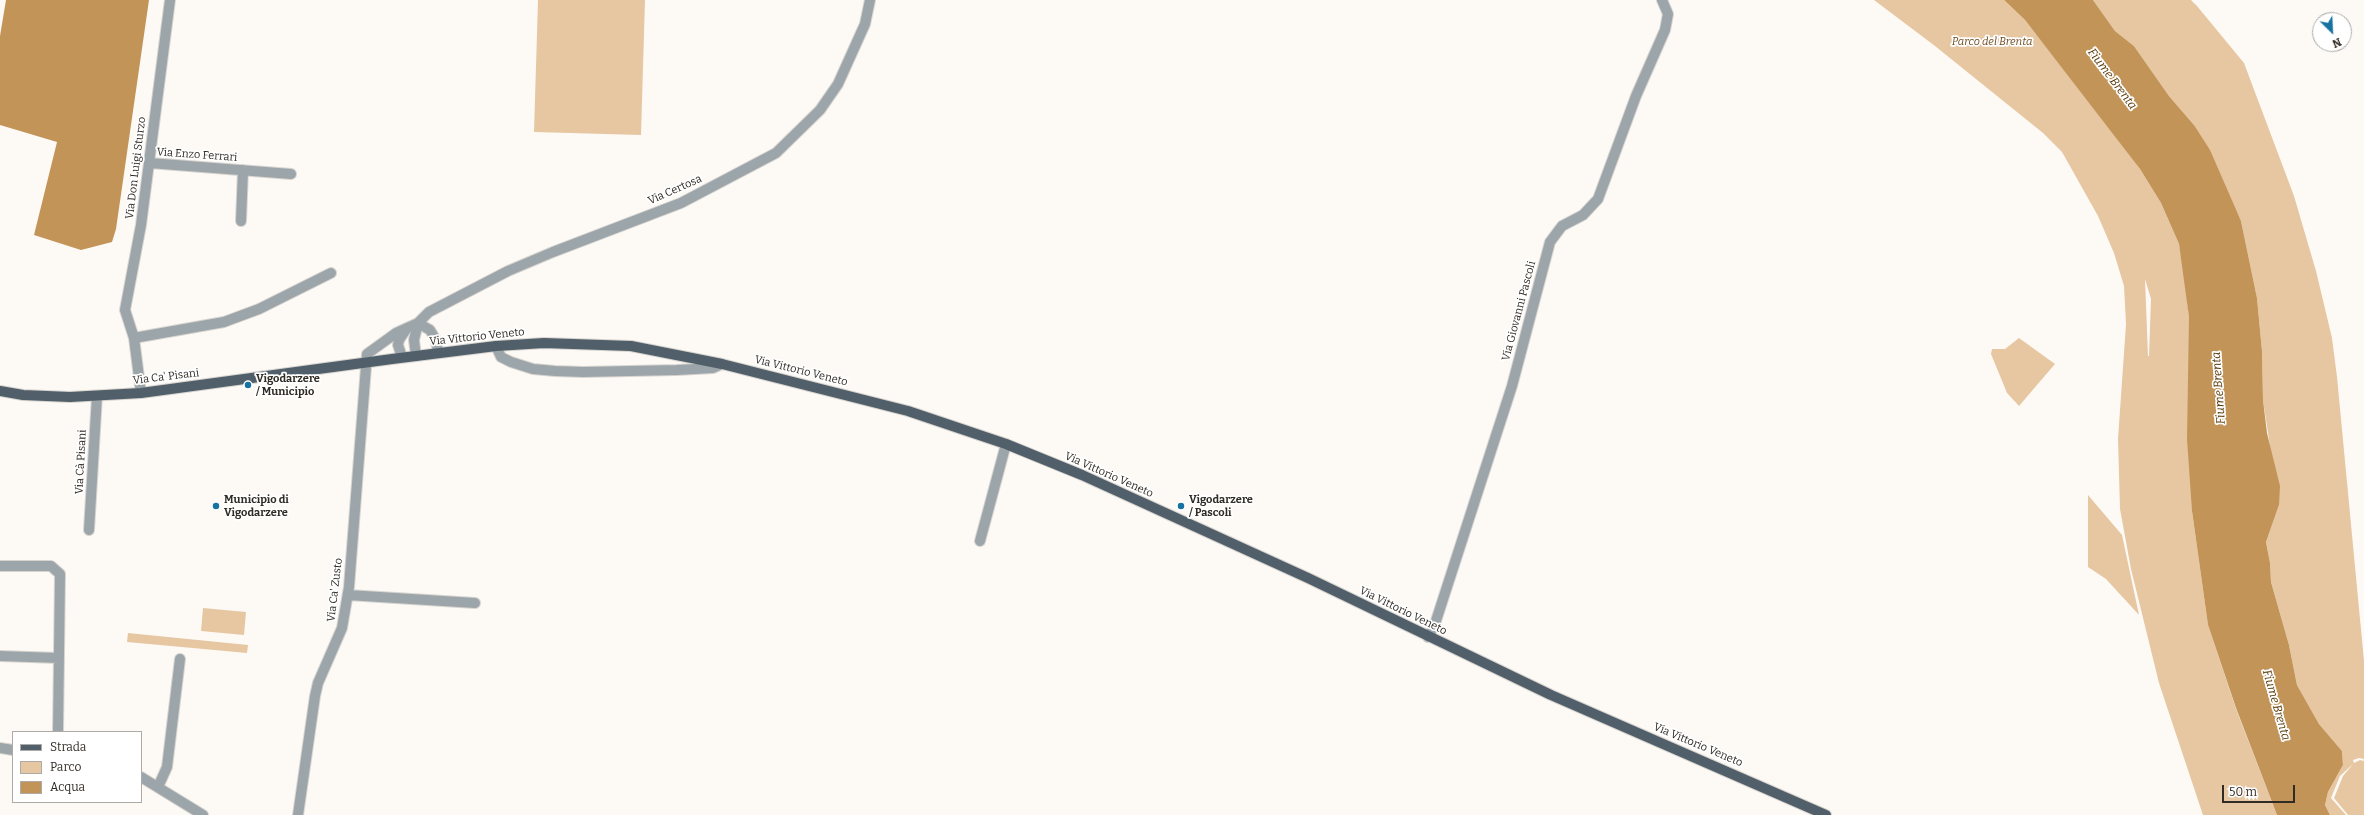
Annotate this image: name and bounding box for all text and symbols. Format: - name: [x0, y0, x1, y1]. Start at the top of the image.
- north arrow: [2312, 12, 2352, 52]
- park label: Parco del Brenta: [1952, 35, 2032, 49]
- text: N: [2330, 35, 2343, 50]
- water label: Fiume Brenta: [2084, 46, 2140, 112]
- street label: Via Don Luigi Sturzo: [123, 116, 149, 220]
- street label: Via Enzo Ferrari: [156, 146, 238, 164]
- street label: Via Certosa: [646, 172, 704, 208]
- street label: Via Giovanni Pascoli: [1499, 260, 1539, 362]
- street label: Via Vittorio Veneto: [429, 325, 525, 349]
- water label: Fiume Brenta: [2209, 351, 2229, 425]
- street label: Via Vittorio Veneto: [753, 353, 849, 389]
- street label: Via Ca' Pisani: [132, 366, 200, 388]
- place label: Vigodarzere / Municipio: [256, 372, 320, 398]
- marker: Vigodarzere / Municipio: [243, 380, 253, 390]
- street label: Via Cà Pisani: [73, 429, 89, 495]
- street label: Via Vittorio Veneto: [1063, 450, 1155, 500]
- place label: Municipio di Vigodarzere: [224, 493, 289, 519]
- place label: Vigodarzere / Pascoli: [1189, 493, 1253, 519]
- marker: Municipio di Vigodarzere: [211, 501, 221, 511]
- marker: Vigodarzere / Pascoli: [1176, 501, 1186, 511]
- street label: Via Ca' Zusto: [325, 557, 345, 623]
- street label: Via Vittorio Veneto: [1357, 584, 1449, 638]
- water label: Fiume Brenta: [2259, 668, 2293, 742]
- street label: Via Vittorio Veneto: [1651, 720, 1745, 770]
- legend: [12, 731, 142, 803]
- text: Strada: [50, 740, 86, 754]
- text: Parco: [50, 760, 81, 774]
- scale bar: [2224, 777, 2297, 803]
- text: Acqua: [50, 780, 85, 794]
- text: 50 m: [2229, 785, 2257, 799]

